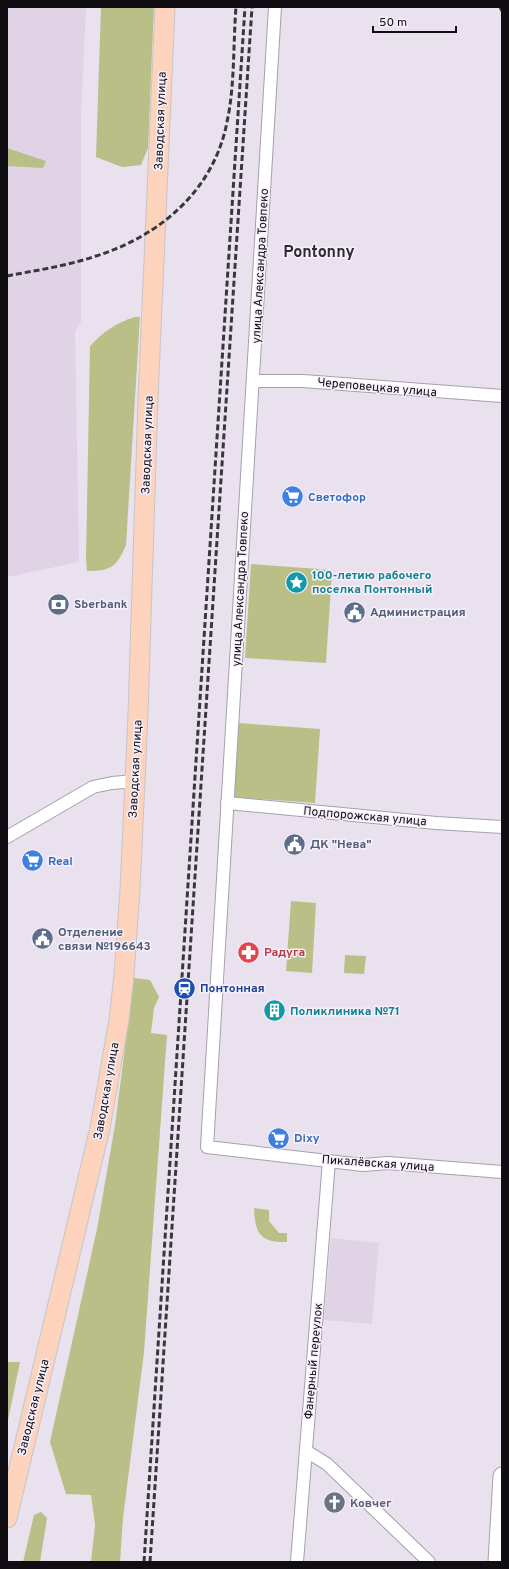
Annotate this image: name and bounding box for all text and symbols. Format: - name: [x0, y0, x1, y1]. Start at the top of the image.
- scale bar: [373, 8, 456, 34]
- text: 50 m: [379, 15, 407, 31]
- street label: Заводская улица: [151, 71, 171, 171]
- street label: улица Александра Товпеко: [249, 188, 273, 344]
- district label: Pontonny: [283, 243, 355, 263]
- street label: Череповецкая улица: [316, 375, 437, 401]
- street label: Заводская улица: [138, 395, 158, 495]
- supermarket icon: Светофор: [280, 484, 306, 510]
- place label: Светофор: [308, 490, 366, 506]
- street label: улица Александра Товпеко: [229, 511, 253, 667]
- place label: 100-летию рабочего поселка Понтонный: [312, 568, 432, 598]
- place icon: 100-летию рабочего поселка Понтонный: [283, 569, 309, 595]
- bank icon: Sberbank: [45, 591, 71, 617]
- place label: Sberbank: [74, 597, 128, 613]
- public building icon: Администрация: [342, 599, 368, 625]
- place label: Администрация: [370, 605, 466, 621]
- street label: Заводская улица: [125, 719, 147, 819]
- street label: Подпорожская улица: [303, 804, 427, 830]
- public building icon: ДК "Нева": [281, 831, 307, 857]
- place label: ДК "Нева": [310, 837, 372, 853]
- supermarket icon: Real: [19, 848, 45, 874]
- place label: Real: [48, 854, 73, 870]
- place label: Отделение связи №196643: [58, 925, 151, 955]
- public building icon: Отделение связи №196643: [30, 926, 56, 952]
- pharmacy icon: Радуга: [236, 939, 262, 965]
- place label: Радуга: [264, 945, 305, 961]
- station icon: Понтонная: [172, 975, 198, 1001]
- place label: Понтонная: [200, 981, 265, 997]
- building icon: Поликлиника №71: [261, 998, 287, 1024]
- place label: Поликлиника №71: [290, 1004, 400, 1020]
- street label: Заводская улица: [91, 1041, 123, 1141]
- supermarket icon: Dixy: [265, 1125, 291, 1151]
- place label: Dixy: [294, 1131, 320, 1147]
- street label: Пикалёвская улица: [321, 1152, 435, 1176]
- street label: Фанерный переулок: [301, 1302, 327, 1420]
- street label: Заводская улица: [14, 1357, 54, 1457]
- church icon: Ковчег: [321, 1490, 347, 1516]
- place label: Ковчег: [350, 1496, 392, 1512]

